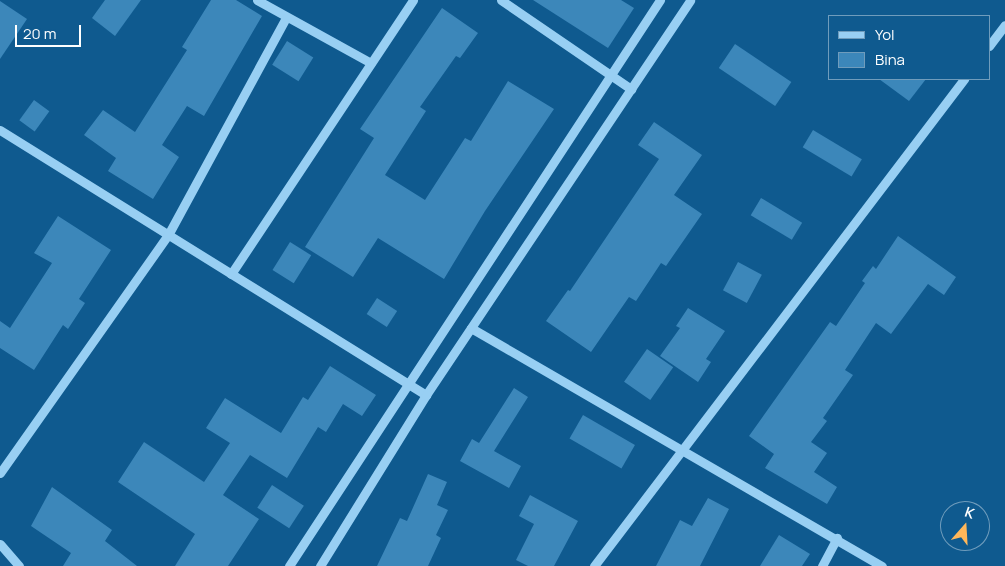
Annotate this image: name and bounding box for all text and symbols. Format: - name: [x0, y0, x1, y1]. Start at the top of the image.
- scale bar: [18, 15, 84, 47]
- legend: [828, 15, 990, 80]
- text: 20 m: [23, 23, 56, 44]
- text: Yol: [875, 24, 895, 45]
- text: Bina: [875, 49, 905, 70]
- north arrow: [940, 501, 990, 551]
- text: K: [962, 502, 977, 523]

